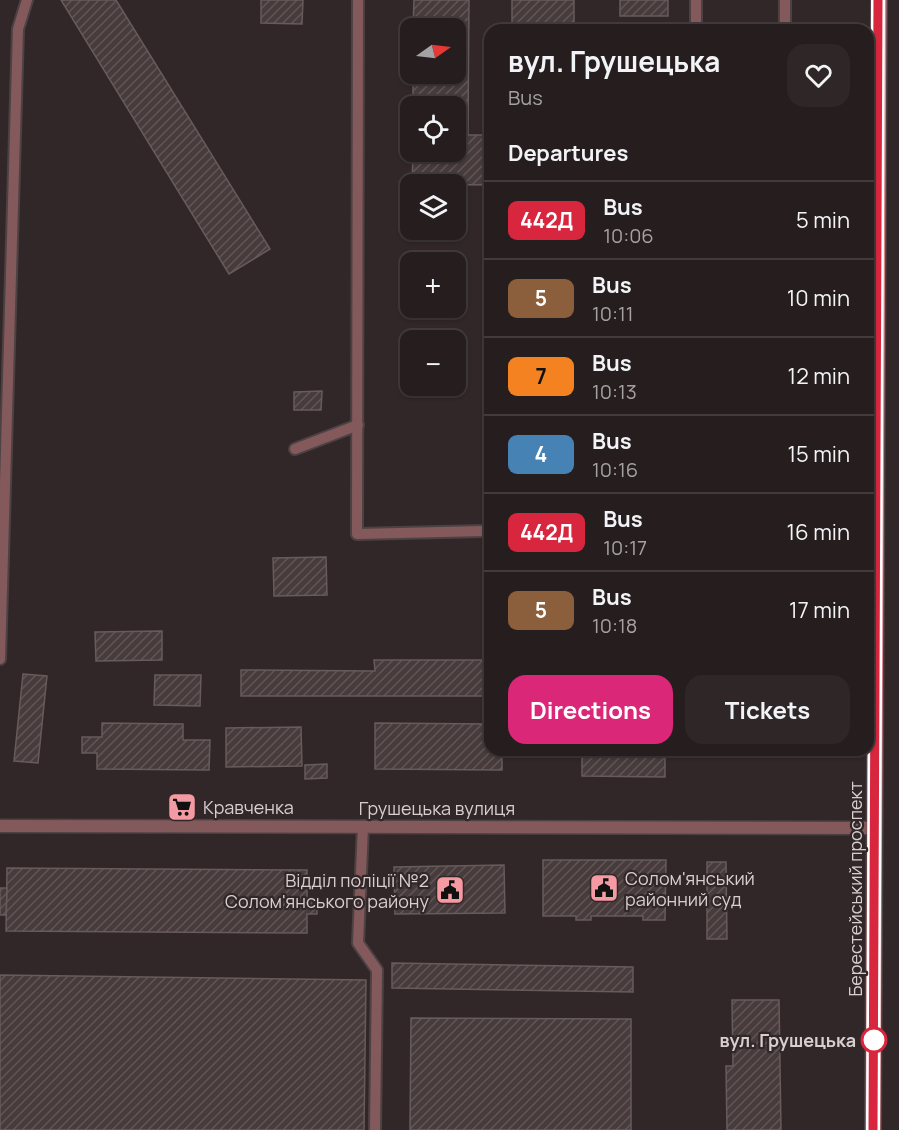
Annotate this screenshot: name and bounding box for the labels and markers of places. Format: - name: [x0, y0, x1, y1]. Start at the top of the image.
- supermarket icon: Кравченка: [166, 791, 198, 823]
- place label: Кравченка: [203, 795, 294, 819]
- place label: Солом'янський районний суд: [625, 866, 755, 911]
- place label: Відділ поліції №2 Солом'янського району: [225, 868, 429, 913]
- public building icon: Солом'янський районний суд: [588, 872, 620, 904]
- public building icon: Відділ поліції №2 Солом'янського району: [434, 874, 466, 906]
- marker: вул. Грушецька: [861, 1027, 887, 1053]
- place label: вул. Грушецька: [719, 1028, 856, 1052]

